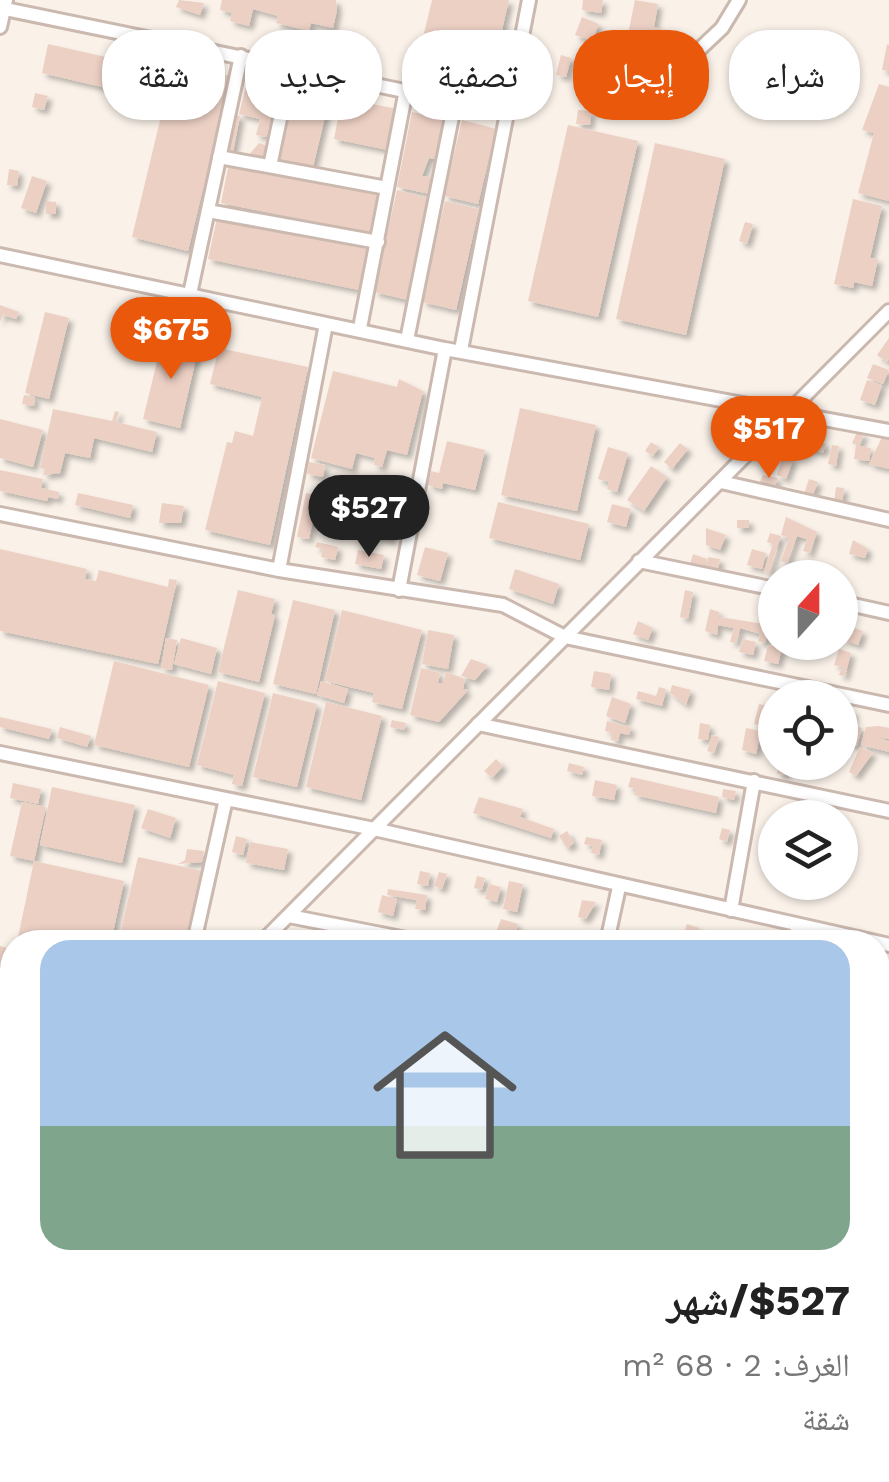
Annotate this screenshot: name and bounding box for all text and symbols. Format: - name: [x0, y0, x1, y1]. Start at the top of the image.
- chip: شقة: [102, 30, 225, 120]
- chip: جديد: [245, 30, 382, 120]
- chip: تصفية: [402, 30, 553, 120]
- chip: إيجار: [573, 30, 709, 120]
- chip: شراء: [729, 30, 860, 120]
- pin: $675: [112, 297, 230, 382]
- text: $675: [132, 310, 210, 348]
- pin: $517: [710, 396, 828, 481]
- text: $517: [733, 409, 805, 447]
- pin: $527: [310, 475, 428, 560]
- text: $527: [330, 488, 408, 526]
- north arrow: [758, 560, 858, 660]
- map controls: [758, 560, 858, 900]
- button: locate: [758, 680, 858, 780]
- button: layers: [758, 800, 858, 900]
- icon: home: [355, 1005, 535, 1185]
- text: $527/شهر: [666, 1276, 850, 1325]
- text: الغرف: 2 · 68 m²: [622, 1346, 850, 1384]
- text: شقة: [802, 1400, 850, 1438]

